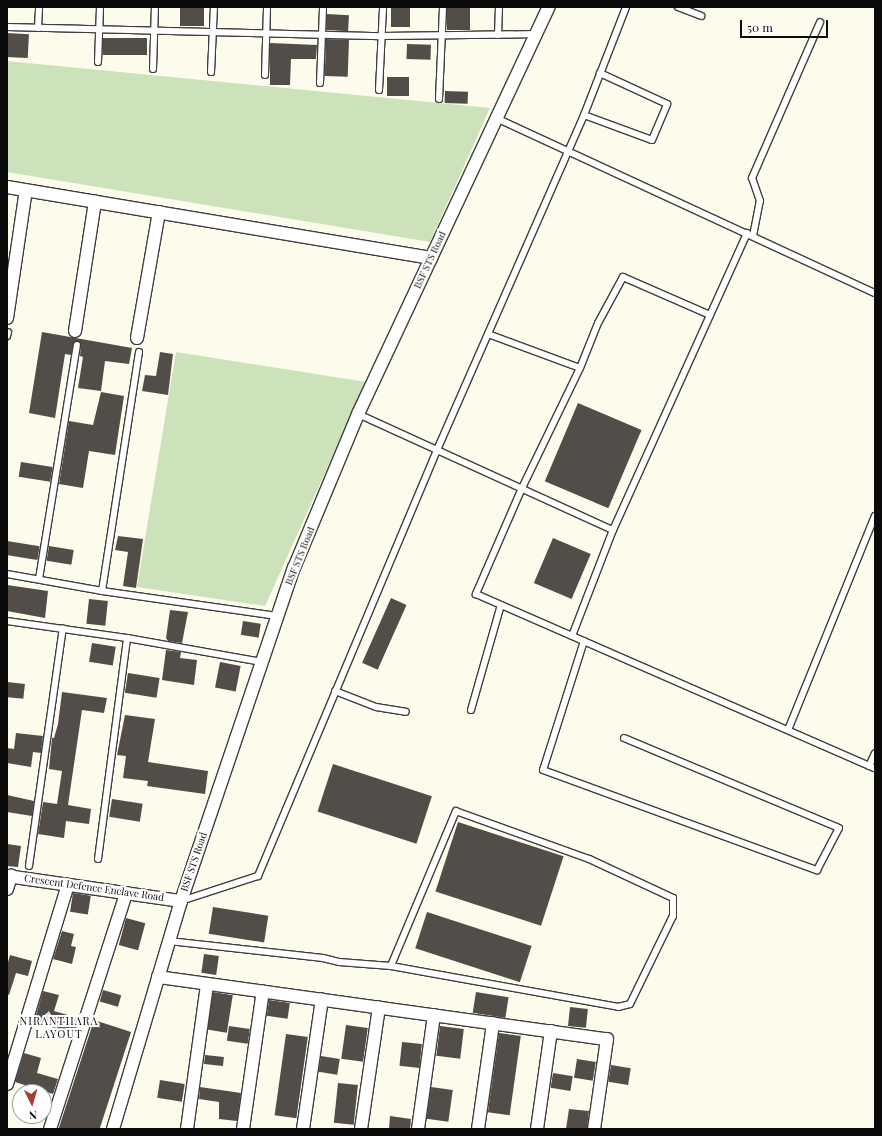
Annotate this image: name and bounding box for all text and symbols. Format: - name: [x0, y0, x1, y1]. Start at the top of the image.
- scale bar: [742, 12, 830, 38]
- text: 50 m: [747, 19, 773, 35]
- street label: BSF STS Road: [411, 229, 449, 291]
- street label: BSF STS Road: [283, 525, 317, 587]
- street label: BSF STS Road: [178, 831, 210, 893]
- street label: Crescent Defence Enclave Road: [23, 872, 165, 904]
- district label: NIRANTHARA LAYOUT: [19, 1015, 99, 1041]
- north arrow: [12, 1084, 52, 1124]
- text: N: [28, 1108, 38, 1123]

